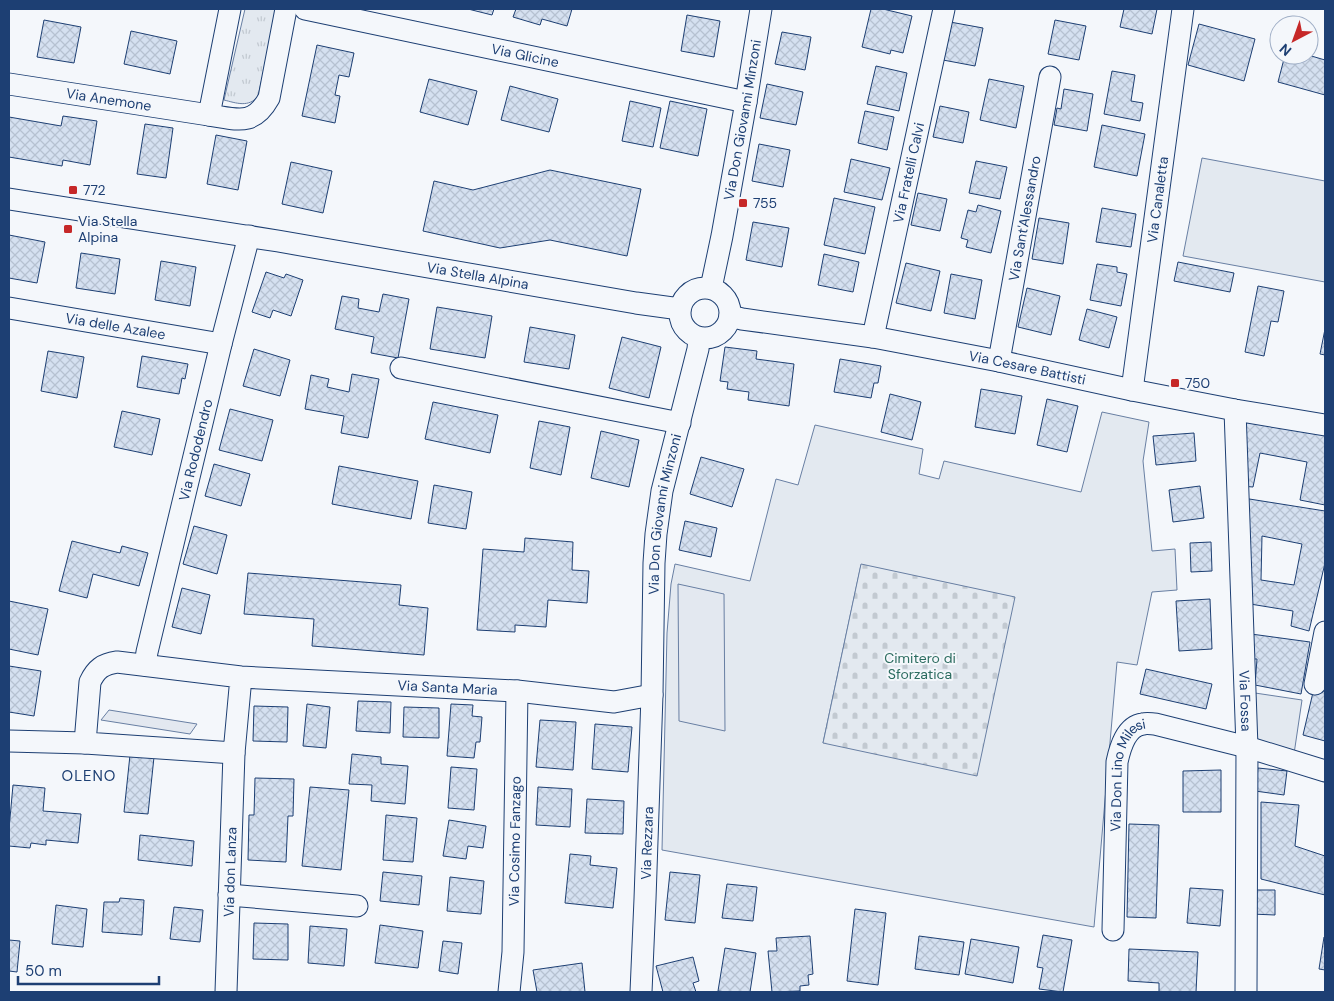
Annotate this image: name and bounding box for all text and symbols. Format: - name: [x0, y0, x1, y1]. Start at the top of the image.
- north arrow: [1269, 15, 1319, 65]
- street label: Via Don Giovanni Minzoni: [720, 38, 765, 202]
- street label: Via Glicine: [490, 40, 561, 71]
- text: N: [1276, 40, 1295, 60]
- street label: Via Anemone: [65, 84, 153, 115]
- street label: Via Fratelli Calvi: [889, 121, 928, 225]
- street label: Via Sant'Alessandro: [1005, 154, 1045, 282]
- street label: Via Canaletta: [1143, 155, 1172, 244]
- place label: 772: [83, 181, 106, 199]
- marker: 772: [67, 184, 79, 196]
- place label: 755: [753, 194, 777, 212]
- marker: 755: [737, 197, 749, 209]
- place label: Via Stella Alpina: [78, 212, 137, 246]
- marker: Via Stella Alpina: [62, 223, 74, 235]
- street label: Via Stella Alpina: [425, 258, 530, 293]
- street label: Via delle Azalee: [64, 309, 167, 343]
- street label: Via Cesare Battisti: [967, 346, 1088, 389]
- place label: 750: [1185, 374, 1210, 392]
- marker: 750: [1169, 377, 1181, 389]
- street label: Via Rododendro: [175, 397, 216, 503]
- street label: Via Don Giovanni Minzoni: [645, 432, 685, 595]
- park label: Cimitero di Sforzatica: [884, 649, 956, 683]
- street label: Via Fossa: [1235, 670, 1255, 732]
- street label: Via Santa Maria: [397, 676, 498, 699]
- street label: Via Don Lino Milesi: [1106, 715, 1147, 832]
- district label: OLENO: [62, 766, 116, 786]
- street label: Via Cosimo Fanzago: [505, 776, 525, 906]
- street label: Via Rezzara: [637, 806, 657, 880]
- street label: Via don Lanza: [220, 827, 241, 917]
- scale bar: [18, 954, 159, 986]
- text: 50 m: [25, 961, 62, 981]

